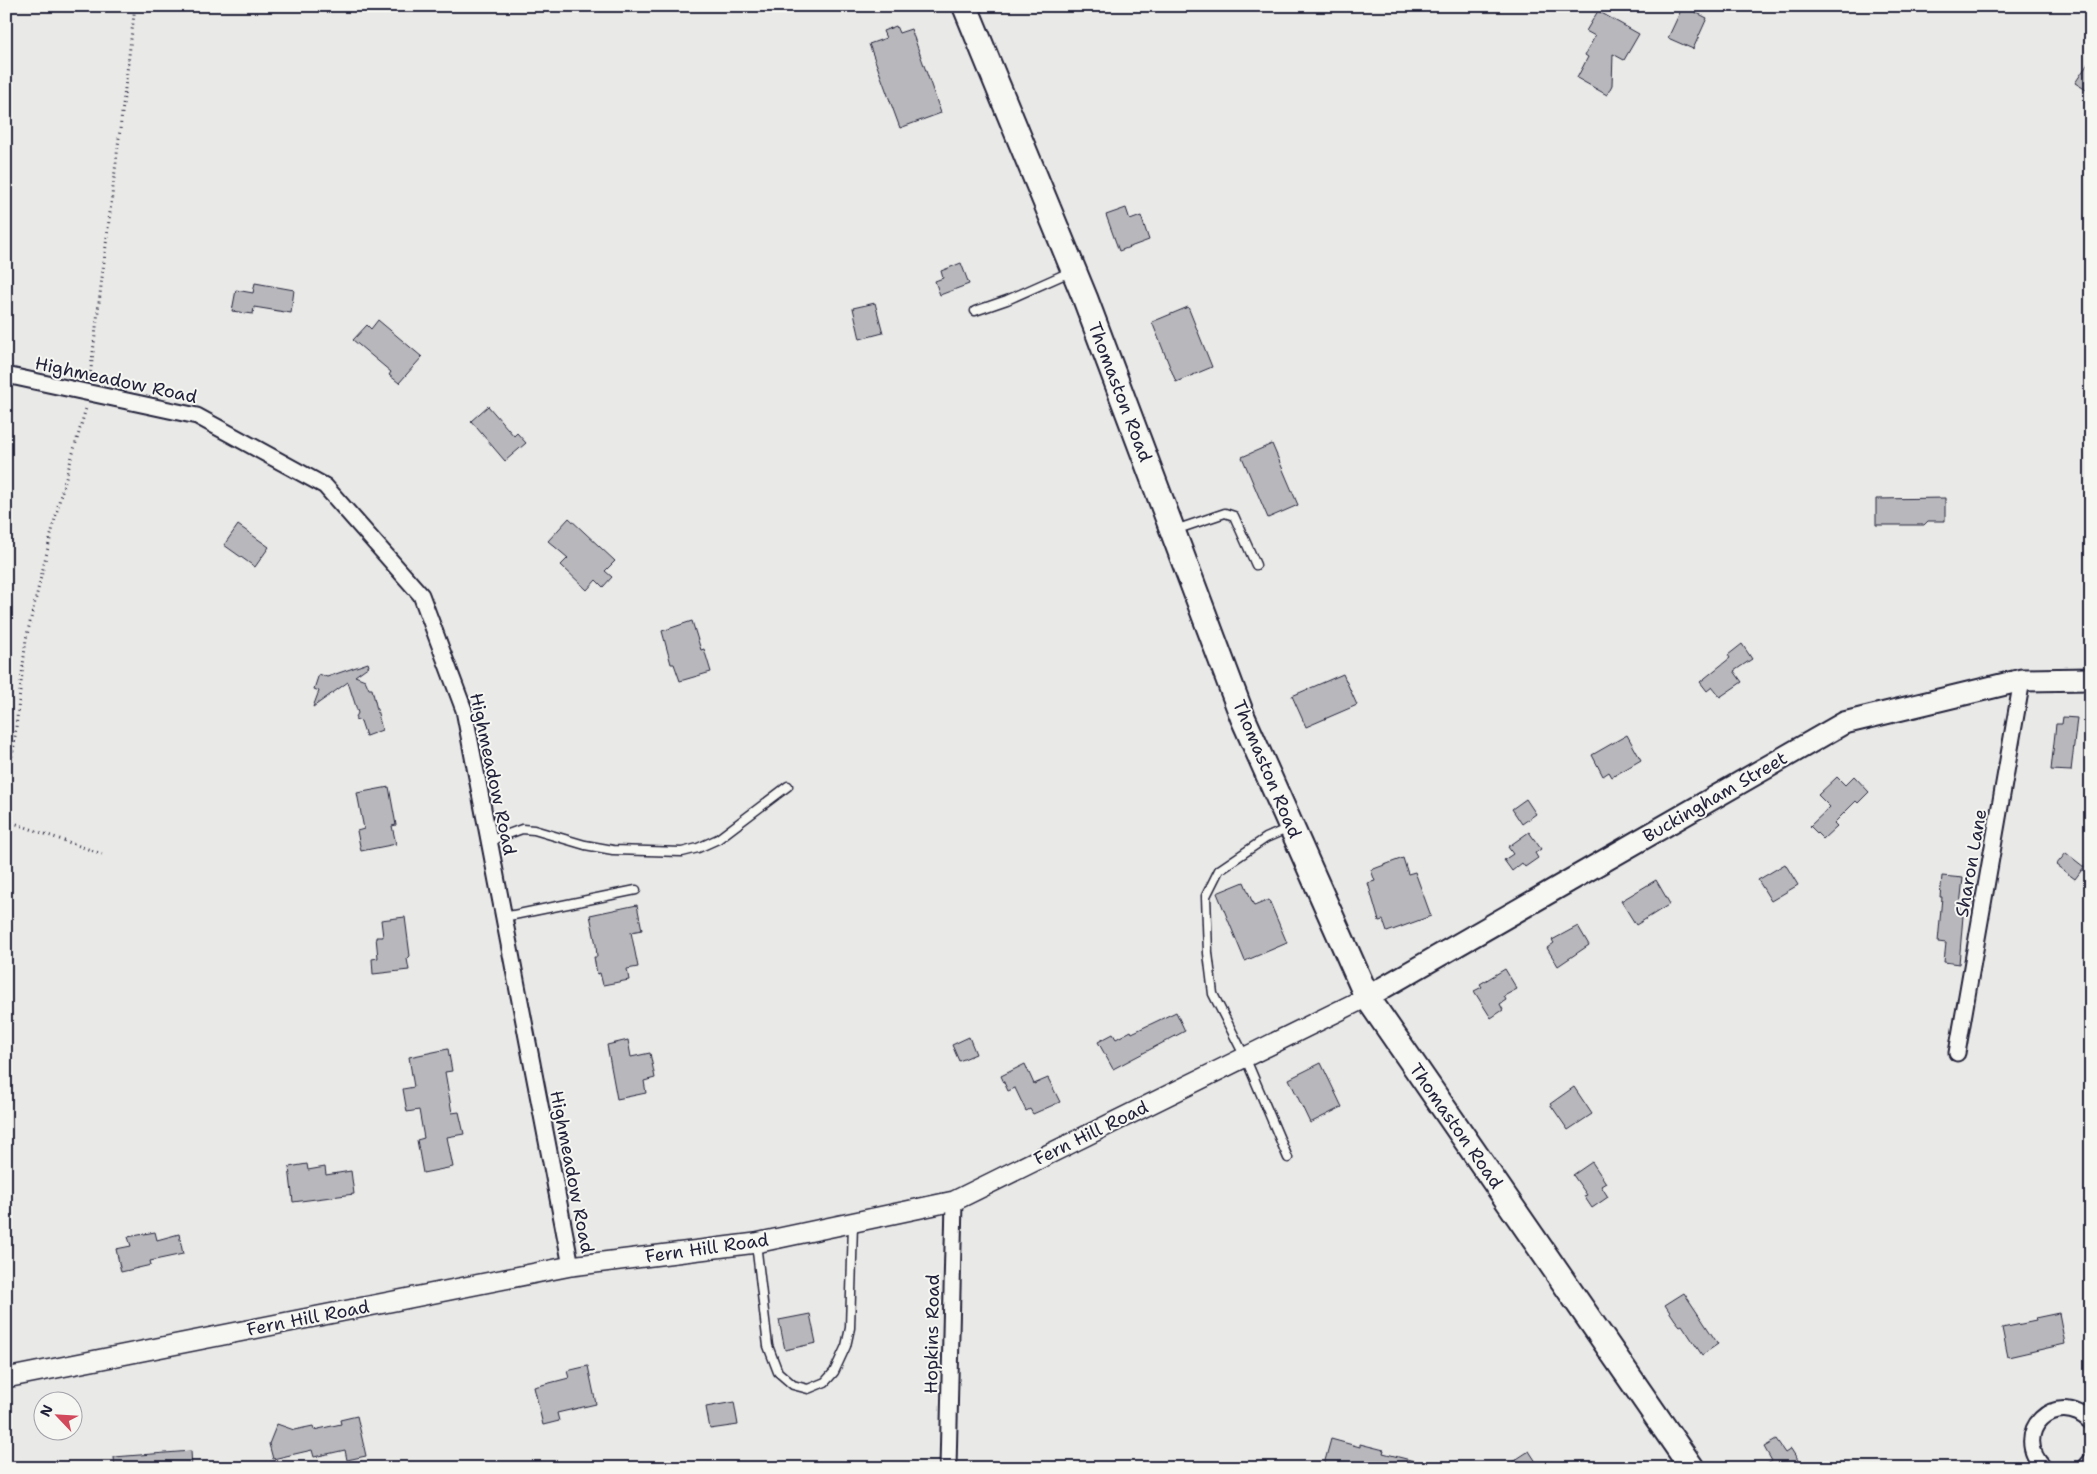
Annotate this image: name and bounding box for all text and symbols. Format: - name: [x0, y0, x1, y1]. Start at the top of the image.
- street label: Thomaston Road: [1082, 319, 1158, 465]
- street label: Highmeadow Road: [33, 351, 199, 409]
- street label: Highmeadow Road: [464, 691, 522, 857]
- street label: Thomaston Road: [1227, 696, 1307, 842]
- street label: Buckingham Street: [1638, 746, 1792, 848]
- street label: Sharon Lane: [1950, 807, 1992, 919]
- street label: Thomaston Road: [1404, 1059, 1508, 1193]
- street label: Highmeadow Road: [544, 1089, 600, 1255]
- street label: Fern Hill Road: [1030, 1095, 1152, 1171]
- street label: Fern Hill Road: [644, 1227, 770, 1269]
- street label: Hopkins Road: [919, 1274, 945, 1394]
- street label: Fern Hill Road: [245, 1294, 371, 1342]
- north arrow: [32, 1392, 82, 1442]
- text: N: [36, 1402, 57, 1419]

